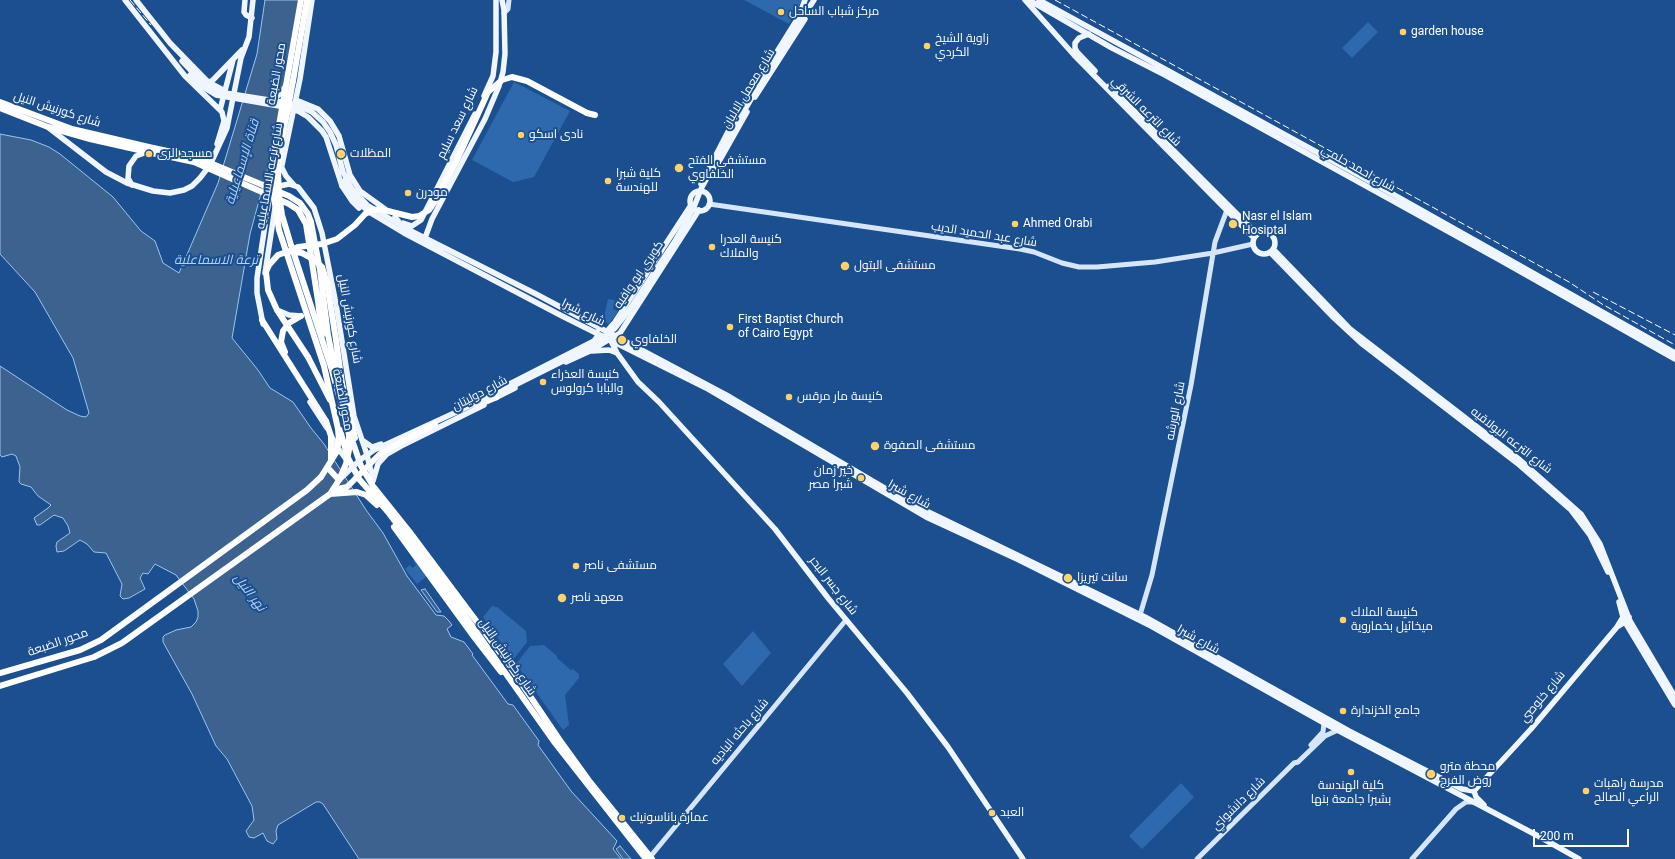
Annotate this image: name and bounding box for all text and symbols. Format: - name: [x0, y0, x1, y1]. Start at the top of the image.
- place label: مركز شباب الساحل: [789, 5, 879, 19]
- marker: مركز شباب الساحل: [776, 7, 786, 17]
- place label: garden house: [1411, 25, 1484, 39]
- marker: garden house: [1398, 27, 1408, 37]
- place label: زاوية الشيخ الكردي: [935, 32, 989, 60]
- marker: زاوية الشيخ الكردي: [922, 41, 932, 51]
- street label: محور الضبعة: [264, 42, 290, 106]
- street label: شارع معمل الالبان: [720, 47, 778, 131]
- street label: شارع الترعه الشرقي: [1108, 74, 1184, 150]
- street label: شارع سعد سليم: [434, 85, 482, 161]
- street label: شارع كورنيش النيل: [12, 89, 102, 131]
- water label: قناة الإسماعيلية: [223, 117, 263, 207]
- street label: شارع ترعه الاسماعيليه: [254, 122, 286, 230]
- place label: نادى اسكو: [529, 128, 583, 142]
- marker: نادى اسكو: [516, 130, 526, 140]
- street label: شارع احمد حلمي: [1318, 143, 1398, 195]
- place label: مسجد الرى: [157, 147, 213, 161]
- place label: المظلات: [350, 147, 391, 161]
- marker: المظلات: [335, 148, 347, 160]
- marker: مسجد الرى: [144, 149, 154, 159]
- place label: مستشفي الفتح الخلفاوي: [688, 154, 766, 182]
- marker: مستشفي الفتح الخلفاوي: [673, 162, 685, 174]
- place label: كلية شبرا للهندسة: [616, 167, 661, 195]
- marker: كلية شبرا للهندسة: [603, 176, 613, 186]
- place label: مودرن: [416, 186, 448, 200]
- marker: مودرن: [403, 188, 413, 198]
- place label: Nasr el Islam Hosiptal: [1242, 210, 1312, 238]
- place label: Ahmed Orabi: [1023, 217, 1092, 231]
- marker: Nasr el Islam Hosiptal: [1227, 218, 1239, 230]
- marker: Ahmed Orabi: [1010, 219, 1020, 229]
- street label: شارع عبد الحميد الديب: [930, 220, 1038, 250]
- place label: كنيسة العدرا والملاك: [720, 233, 782, 261]
- street label: كوبري ابو وافيه: [611, 238, 667, 312]
- marker: كنيسة العدرا والملاك: [707, 242, 717, 252]
- water label: ترعة الاسماعلية: [174, 253, 258, 269]
- place label: مستشفى البتول: [854, 259, 936, 273]
- marker: مستشفى البتول: [839, 260, 851, 272]
- street label: شارع كورنيش النيل: [334, 273, 364, 365]
- street label: شارع شبرا: [559, 296, 607, 330]
- place label: First Baptist Church of Cairo Egypt: [738, 313, 843, 341]
- marker: First Baptist Church of Cairo Egypt: [725, 322, 735, 332]
- place label: الخلفاوي: [631, 333, 677, 347]
- marker: الخلفاوي: [616, 334, 628, 346]
- street label: محور الضبعة: [329, 368, 355, 432]
- place label: كنيسة العذراء والبابا كرولوس: [551, 368, 623, 396]
- street label: شارع دوليتان: [450, 373, 510, 415]
- marker: كنيسة العذراء والبابا كرولوس: [538, 377, 548, 387]
- street label: شارع الورشه: [1163, 380, 1189, 442]
- place label: كنيسة مار مرقس: [797, 390, 883, 404]
- marker: كنيسة مار مرقس: [784, 392, 794, 402]
- street label: شارع الترعه البولاقيه: [1467, 405, 1555, 477]
- place label: مستشفى الصفوة: [884, 439, 976, 453]
- marker: مستشفى الصفوة: [869, 440, 881, 452]
- place label: خير زمان شبرا مصر: [809, 464, 853, 492]
- marker: خير زمان شبرا مصر: [856, 473, 866, 483]
- street label: شارع شبرا: [885, 477, 933, 513]
- street label: شارع جسر البحر: [806, 554, 860, 618]
- place label: مستشفى ناصر: [584, 559, 657, 573]
- marker: مستشفى ناصر: [571, 561, 581, 571]
- water label: نهر النيل: [230, 571, 268, 615]
- place label: سانت تيريزا: [1077, 571, 1128, 585]
- marker: سانت تيريزا: [1062, 572, 1074, 584]
- place label: معهد ناصر: [571, 591, 623, 605]
- marker: معهد ناصر: [556, 592, 568, 604]
- place label: كنيسة الملاك ميخائيل بخماروية: [1351, 606, 1433, 634]
- marker: كنيسة الملاك ميخائيل بخماروية: [1338, 615, 1348, 625]
- street label: شارع كورنيش النيل: [475, 616, 539, 698]
- street label: شارع شبرا: [1174, 622, 1222, 658]
- street label: محور الضبعة: [26, 626, 90, 660]
- street label: شارع خلوصي: [1517, 668, 1569, 726]
- street label: شارع باحثه الباديه: [708, 696, 772, 768]
- place label: جامع الخزندارة: [1351, 704, 1420, 718]
- marker: جامع الخزندارة: [1338, 706, 1348, 716]
- place label: محطة مترو روض الفرج: [1440, 760, 1495, 788]
- marker: كلية الهندسة بشبرا جامعة بنها: [1346, 767, 1356, 777]
- marker: محطة مترو روض الفرج: [1425, 768, 1437, 780]
- street label: شارع دانشواي: [1209, 774, 1269, 834]
- place label: مدرسة راهبات الراعي الصالح: [1594, 777, 1664, 805]
- place label: كلية الهندسة بشبرا جامعة بنها: [1311, 779, 1391, 807]
- marker: مدرسة راهبات الراعي الصالح: [1581, 786, 1591, 796]
- place label: العبد: [1000, 806, 1024, 820]
- marker: العبد: [987, 808, 997, 818]
- place label: عمارة باناسونيك: [630, 811, 709, 825]
- marker: عمارة باناسونيك: [617, 813, 627, 823]
- scale bar: [1535, 821, 1631, 847]
- text: 200 m: [1540, 829, 1574, 843]

